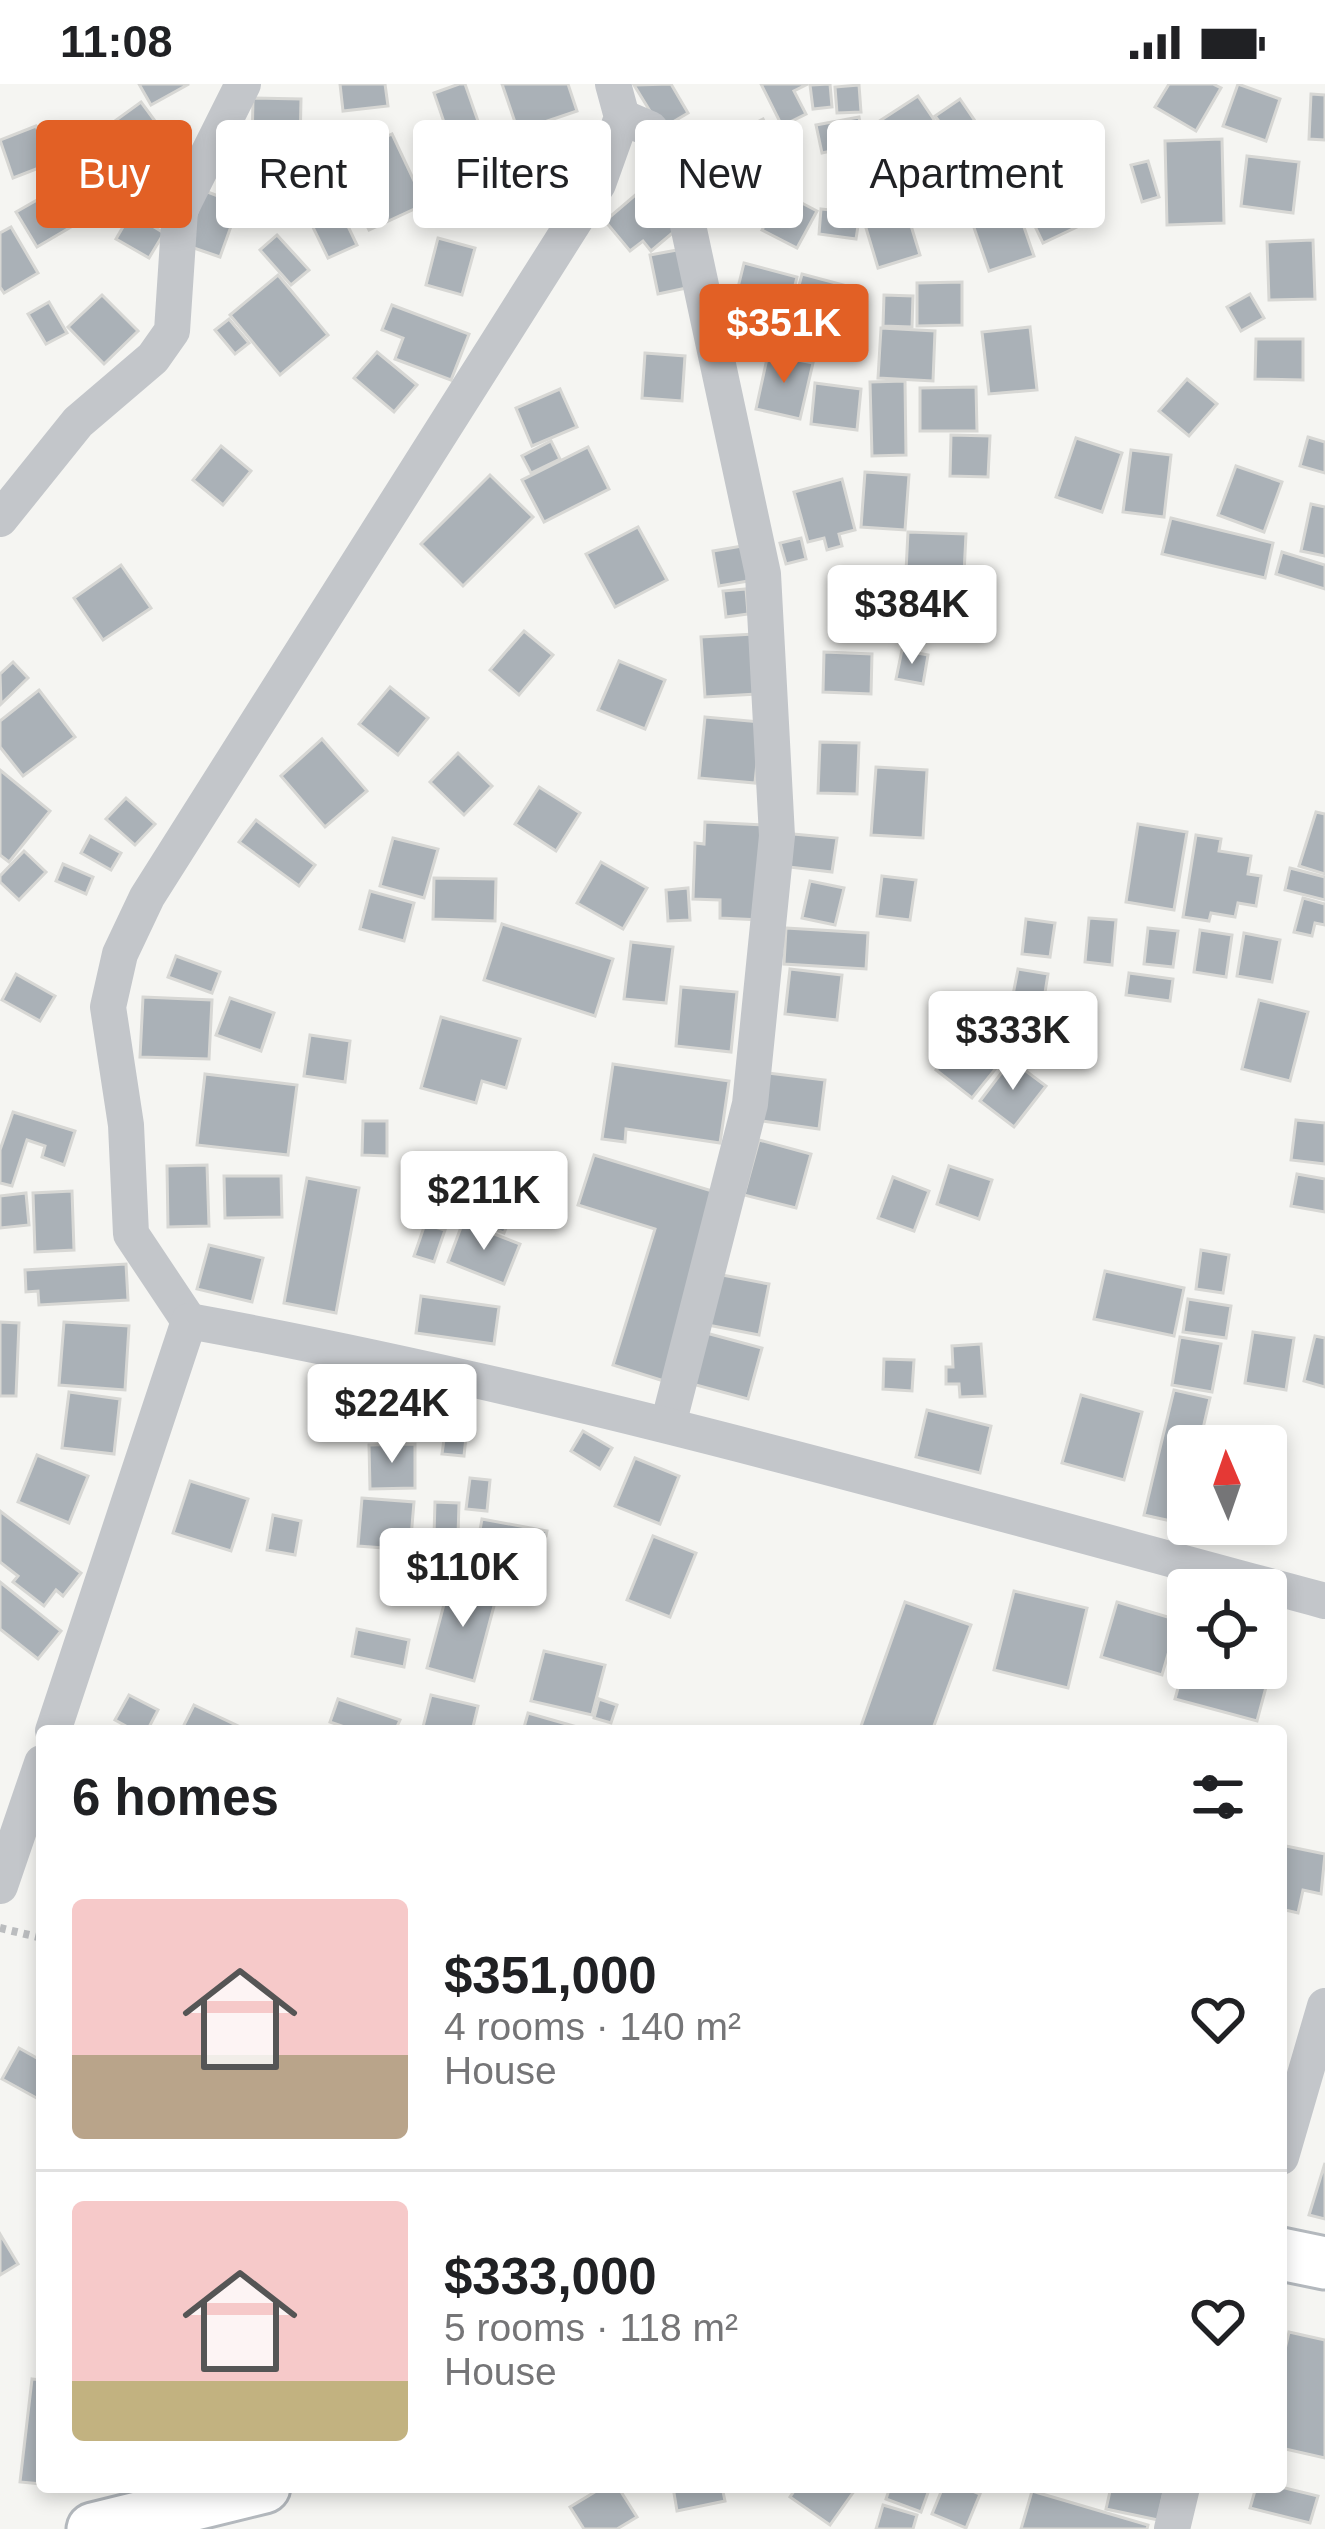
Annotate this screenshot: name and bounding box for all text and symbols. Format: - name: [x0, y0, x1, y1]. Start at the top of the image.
- text: 11:08: [60, 16, 173, 67]
- chip: Buy: [36, 120, 192, 228]
- chip: Rent: [216, 120, 389, 228]
- chip: Filters: [413, 120, 611, 228]
- chip: New: [635, 120, 803, 228]
- chip: Apartment: [827, 120, 1105, 228]
- pin: $351K: [700, 284, 868, 386]
- text: $351K: [727, 301, 841, 344]
- pin: $384K: [828, 565, 996, 667]
- text: $384K: [855, 582, 969, 625]
- pin: $333K: [929, 991, 1097, 1093]
- text: $333K: [956, 1008, 1070, 1051]
- pin: $211K: [400, 1151, 568, 1253]
- text: $211K: [428, 1168, 540, 1211]
- pin: $224K: [308, 1364, 476, 1466]
- text: $224K: [335, 1381, 449, 1424]
- north arrow: [1167, 1425, 1287, 1545]
- map controls: [1167, 1425, 1287, 1689]
- pin: $110K: [379, 1528, 547, 1630]
- text: $110K: [407, 1545, 519, 1588]
- button: locate: [1167, 1569, 1287, 1689]
- icon: filters: [1185, 1764, 1251, 1830]
- text: 6 homes: [72, 1769, 279, 1826]
- icon: home: [168, 1947, 312, 2091]
- text: $351,000: [444, 1947, 657, 2004]
- icon: heart: [1185, 1986, 1251, 2052]
- text: 4 rooms · 140 m²: [444, 2005, 741, 2048]
- text: House: [444, 2049, 557, 2092]
- text: $333,000: [444, 2248, 657, 2305]
- icon: home: [168, 2249, 312, 2393]
- icon: heart: [1185, 2288, 1251, 2354]
- text: 5 rooms · 118 m²: [444, 2306, 738, 2349]
- text: House: [444, 2350, 557, 2393]

